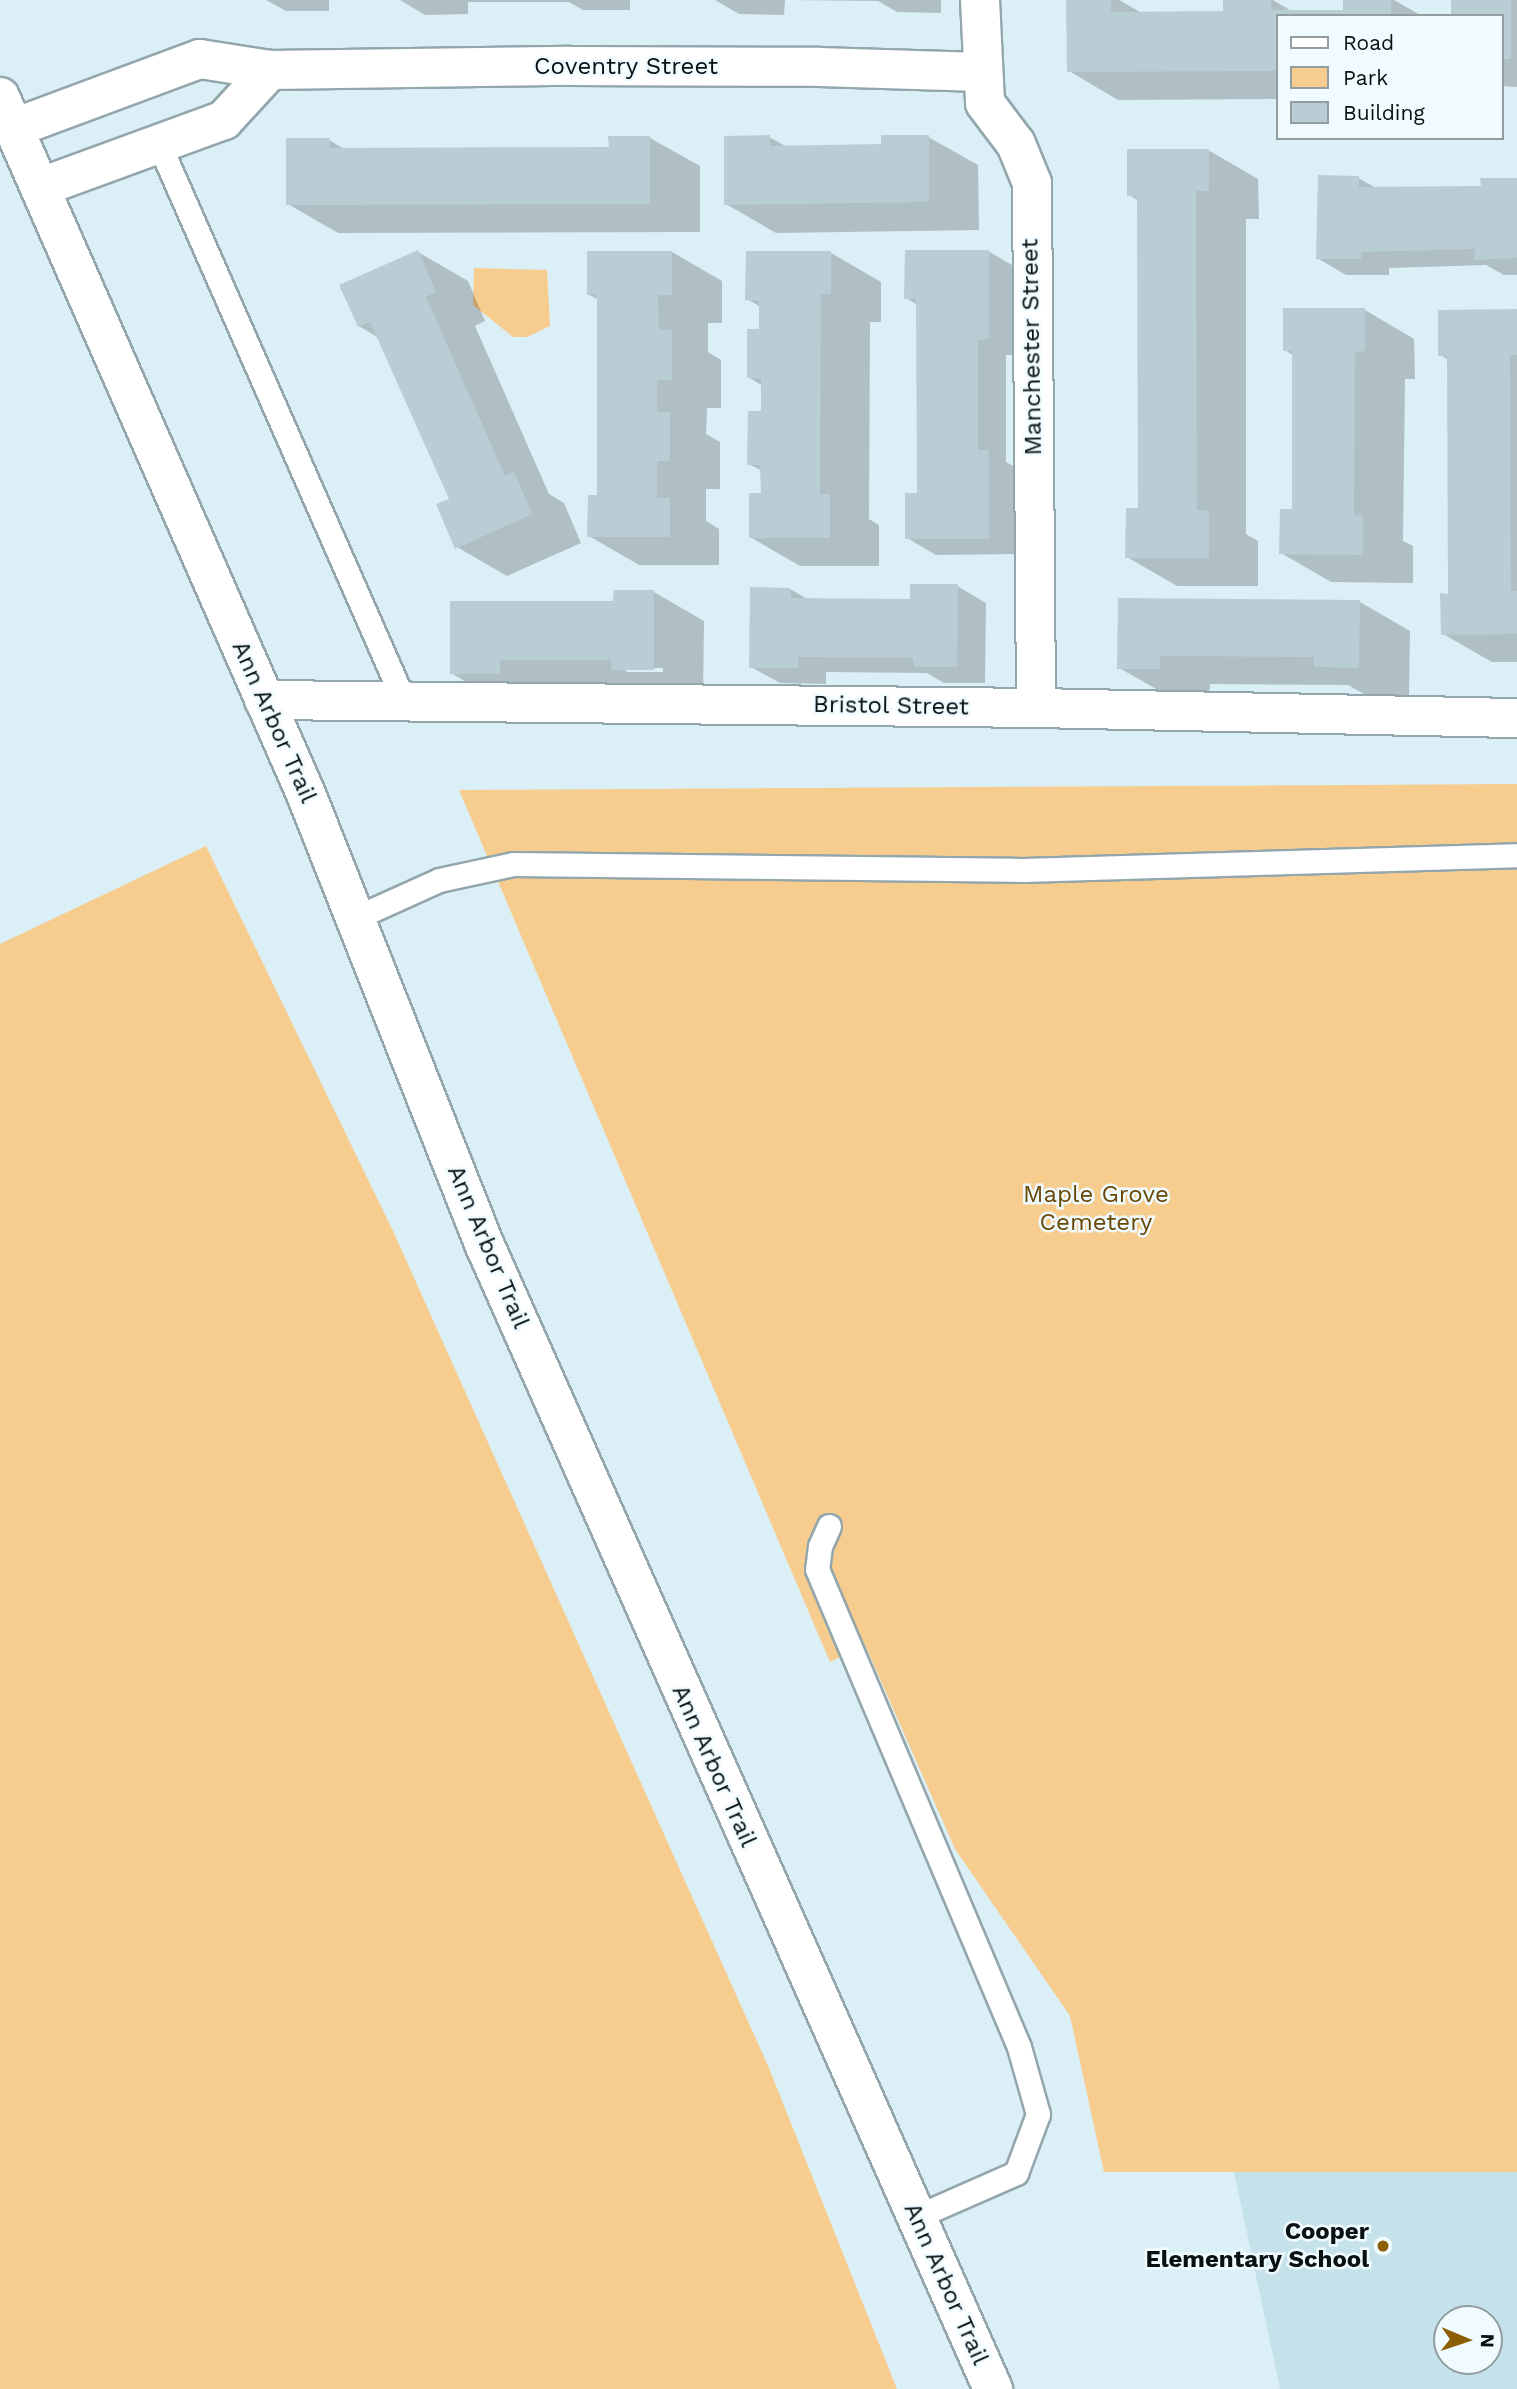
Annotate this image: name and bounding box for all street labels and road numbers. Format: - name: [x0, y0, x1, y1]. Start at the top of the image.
- street label: Coventry Street: [534, 53, 718, 81]
- street label: Manchester Street: [1016, 238, 1048, 456]
- street label: Ann Arbor Trail: [225, 636, 323, 808]
- street label: Bristol Street: [812, 690, 970, 722]
- street label: Ann Arbor Trail: [440, 1160, 536, 1334]
- street label: Ann Arbor Trail: [665, 1680, 763, 1852]
- street label: Ann Arbor Trail: [897, 2198, 995, 2370]

